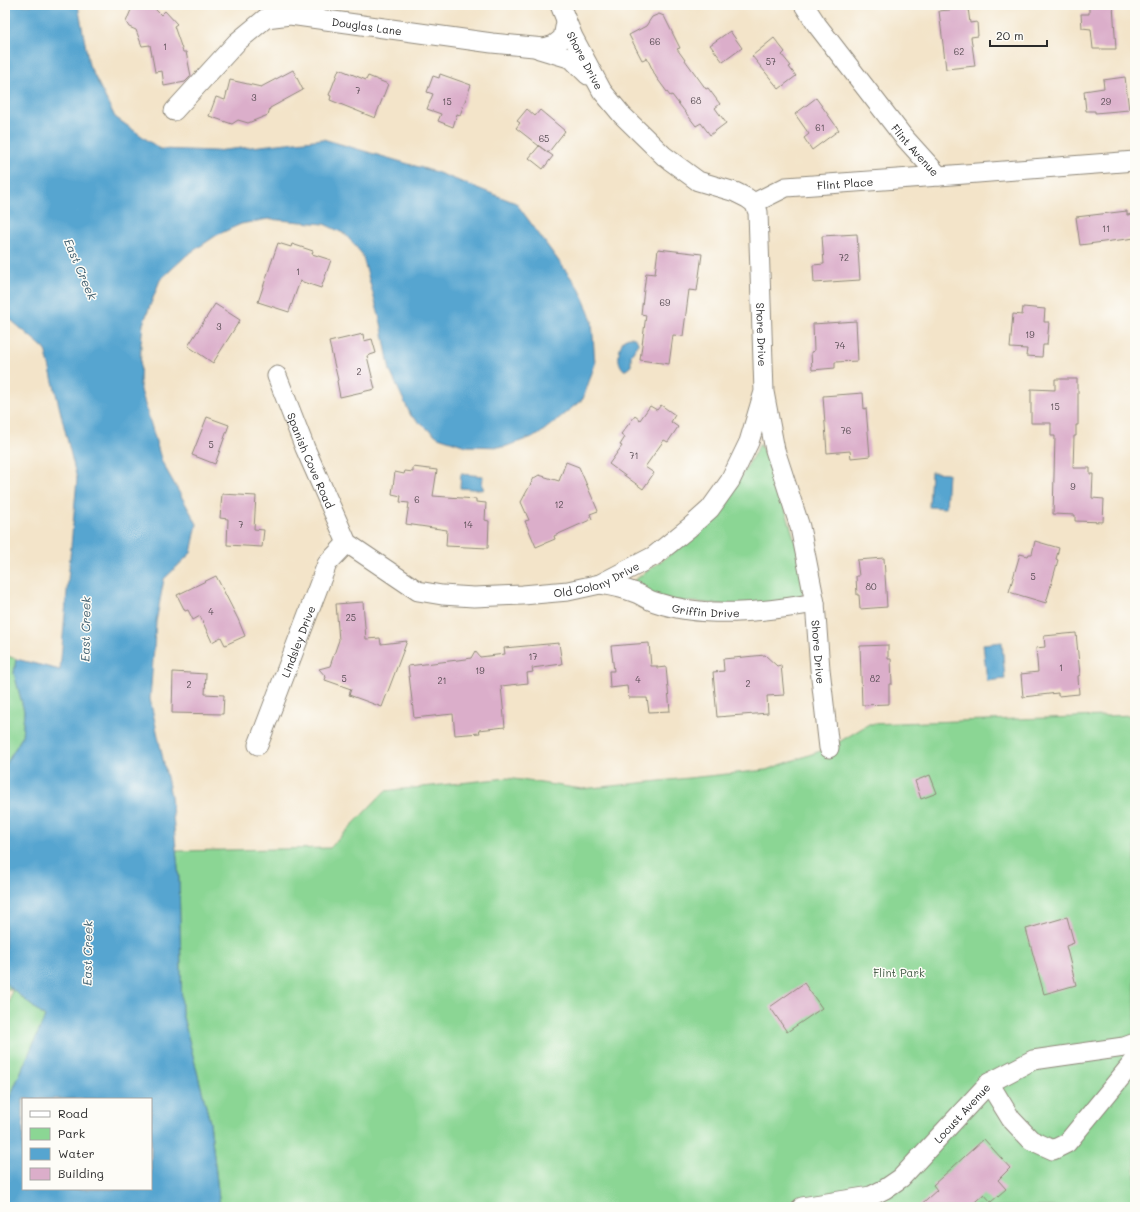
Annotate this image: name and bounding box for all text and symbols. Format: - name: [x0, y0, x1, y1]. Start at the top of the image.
- street label: Douglas Lane: [331, 13, 403, 38]
- scale bar: [990, 22, 1047, 48]
- text: 20 m: [996, 27, 1024, 43]
- street label: Shore Drive: [564, 29, 607, 92]
- house number: 66: [650, 36, 660, 47]
- house number: 1: [163, 41, 167, 52]
- house number: 62: [954, 46, 964, 57]
- house number: 57: [766, 56, 776, 67]
- house number: 7: [355, 85, 361, 96]
- house number: 3: [251, 92, 257, 103]
- house number: 68: [691, 95, 702, 106]
- house number: 15: [442, 96, 452, 107]
- house number: 29: [1101, 96, 1112, 107]
- street label: Flint Avenue: [889, 121, 943, 179]
- house number: 61: [815, 122, 825, 133]
- house number: 65: [539, 133, 549, 144]
- street label: Flint Place: [816, 173, 874, 192]
- house number: 11: [1102, 223, 1110, 234]
- water label: East Creek: [61, 236, 101, 303]
- house number: 72: [839, 252, 849, 263]
- house number: 1: [296, 266, 300, 277]
- house number: 69: [660, 297, 671, 308]
- street label: Shore Drive: [754, 302, 771, 367]
- house number: 3: [216, 321, 222, 332]
- house number: 19: [1025, 329, 1035, 340]
- house number: 74: [835, 340, 846, 351]
- house number: 2: [356, 366, 362, 377]
- house number: 15: [1050, 401, 1060, 412]
- street label: Spanish Cove Road: [284, 410, 338, 510]
- house number: 76: [841, 425, 851, 436]
- house number: 5: [208, 439, 214, 450]
- house number: 71: [629, 450, 639, 461]
- house number: 9: [1070, 481, 1076, 492]
- house number: 6: [414, 494, 420, 505]
- house number: 12: [554, 499, 564, 510]
- house number: 7: [238, 519, 244, 530]
- house number: 14: [463, 519, 473, 530]
- street label: Old Colony Drive: [553, 558, 642, 600]
- house number: 5: [1030, 571, 1036, 582]
- house number: 80: [866, 581, 877, 592]
- water label: East Creek: [76, 596, 94, 662]
- street label: Griffin Drive: [671, 600, 740, 620]
- street label: Lindsley Drive: [277, 603, 318, 679]
- house number: 4: [208, 606, 214, 617]
- house number: 25: [346, 612, 356, 623]
- street label: Shore Drive: [809, 619, 829, 685]
- house number: 17: [528, 651, 538, 662]
- house number: 1: [1059, 662, 1063, 673]
- house number: 19: [475, 665, 485, 676]
- house number: 5: [341, 673, 347, 684]
- house number: 82: [870, 673, 880, 684]
- house number: 4: [635, 674, 641, 685]
- house number: 21: [437, 675, 447, 686]
- house number: 2: [745, 678, 751, 689]
- house number: 2: [186, 679, 192, 690]
- water label: East Creek: [78, 920, 96, 986]
- park label: Flint Park: [873, 965, 925, 980]
- street label: Locust Avenue: [930, 1079, 993, 1146]
- legend: [22, 1098, 152, 1190]
- text: Road: [58, 1105, 88, 1121]
- text: Park: [58, 1125, 85, 1141]
- text: Water: [58, 1145, 95, 1161]
- text: Building: [58, 1165, 104, 1181]

